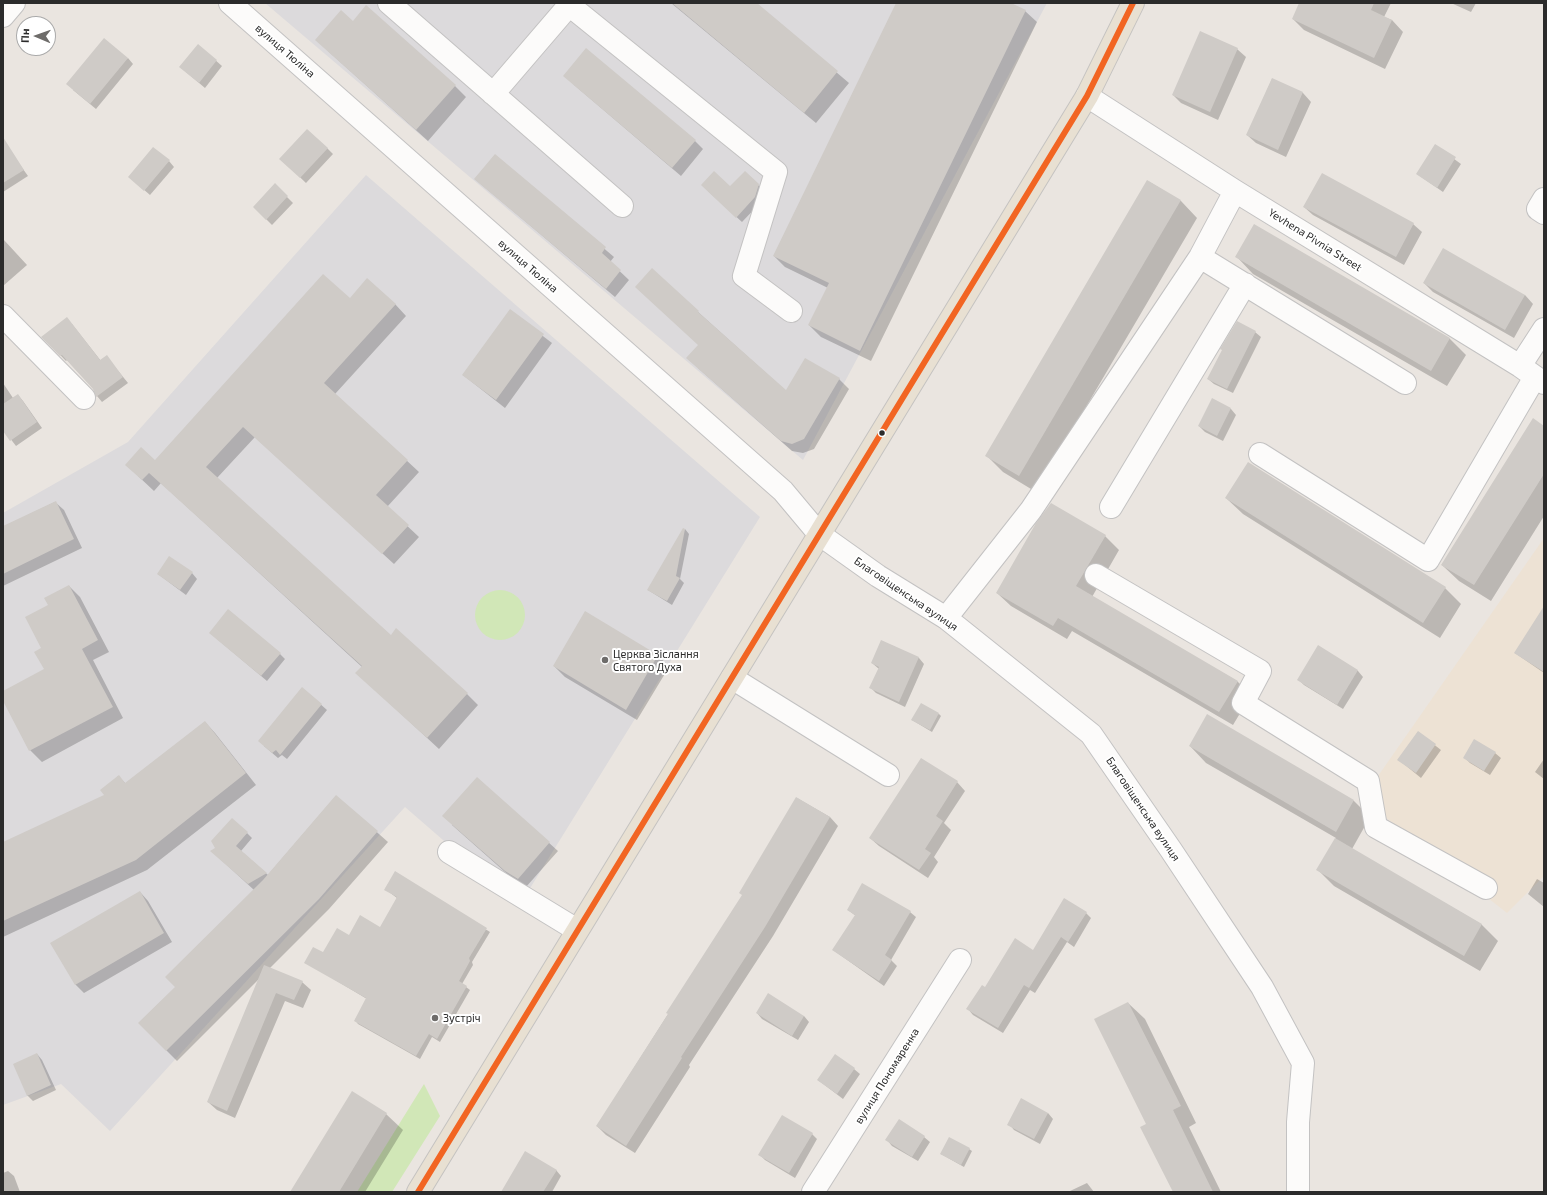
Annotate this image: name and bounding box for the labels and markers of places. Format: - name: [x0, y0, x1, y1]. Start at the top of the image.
- unlabelled marker: [877, 428, 887, 438]
- place label: Церква Зіслання Святого Духа: [613, 647, 699, 673]
- marker: Церква Зіслання Святого Духа: [600, 655, 610, 665]
- place label: Зустріч: [443, 1011, 481, 1025]
- marker: Зустріч: [430, 1013, 440, 1023]

